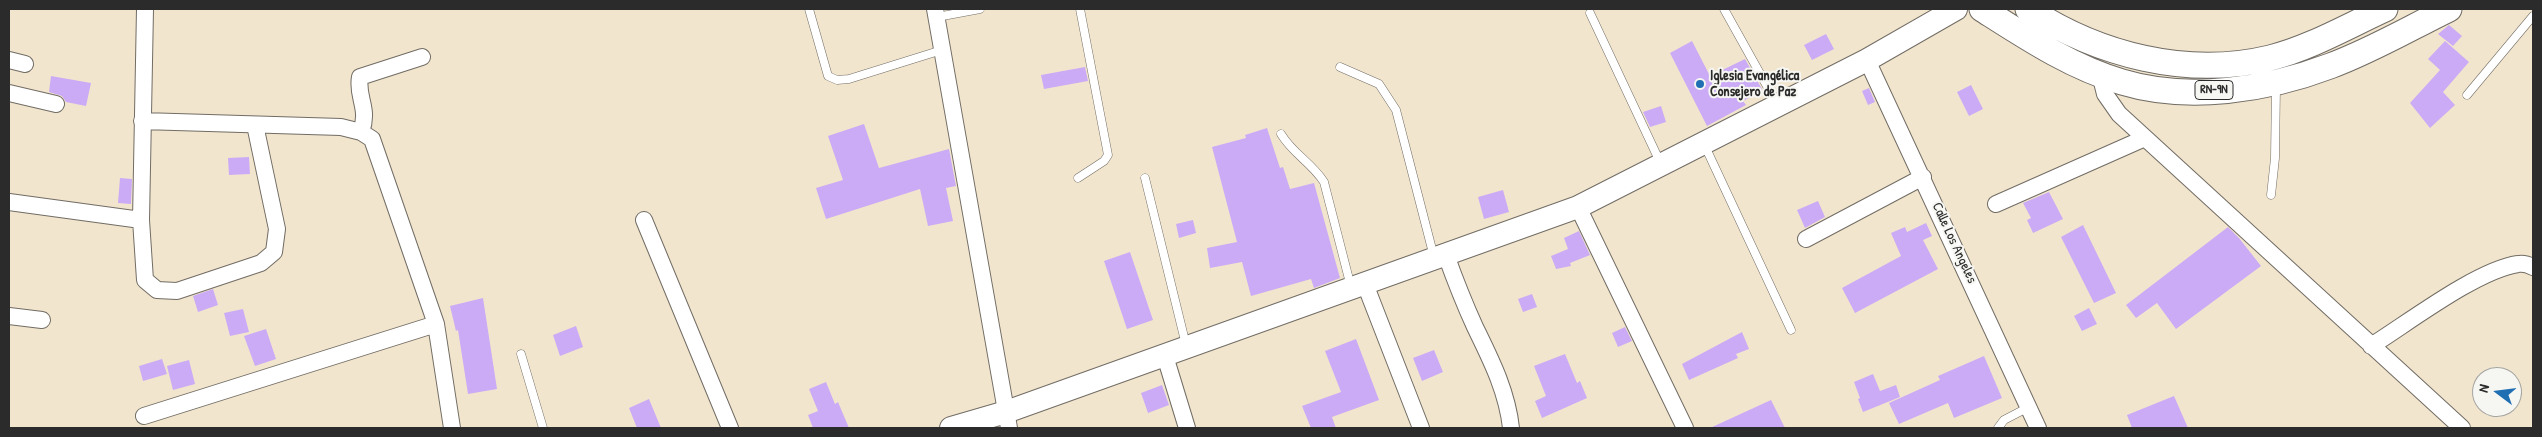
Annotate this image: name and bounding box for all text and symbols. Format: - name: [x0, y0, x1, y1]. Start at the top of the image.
- place label: Iglesia Evangélica Consejero de Paz: [1710, 68, 1799, 100]
- marker: Iglesia Evangélica Consejero de Paz: [1694, 78, 1706, 90]
- road number: RN-9N: [2195, 80, 2233, 100]
- street label: Calle Los Angeles: [1928, 200, 1980, 286]
- north arrow: [2472, 367, 2522, 417]
- text: N: [2473, 382, 2493, 394]

